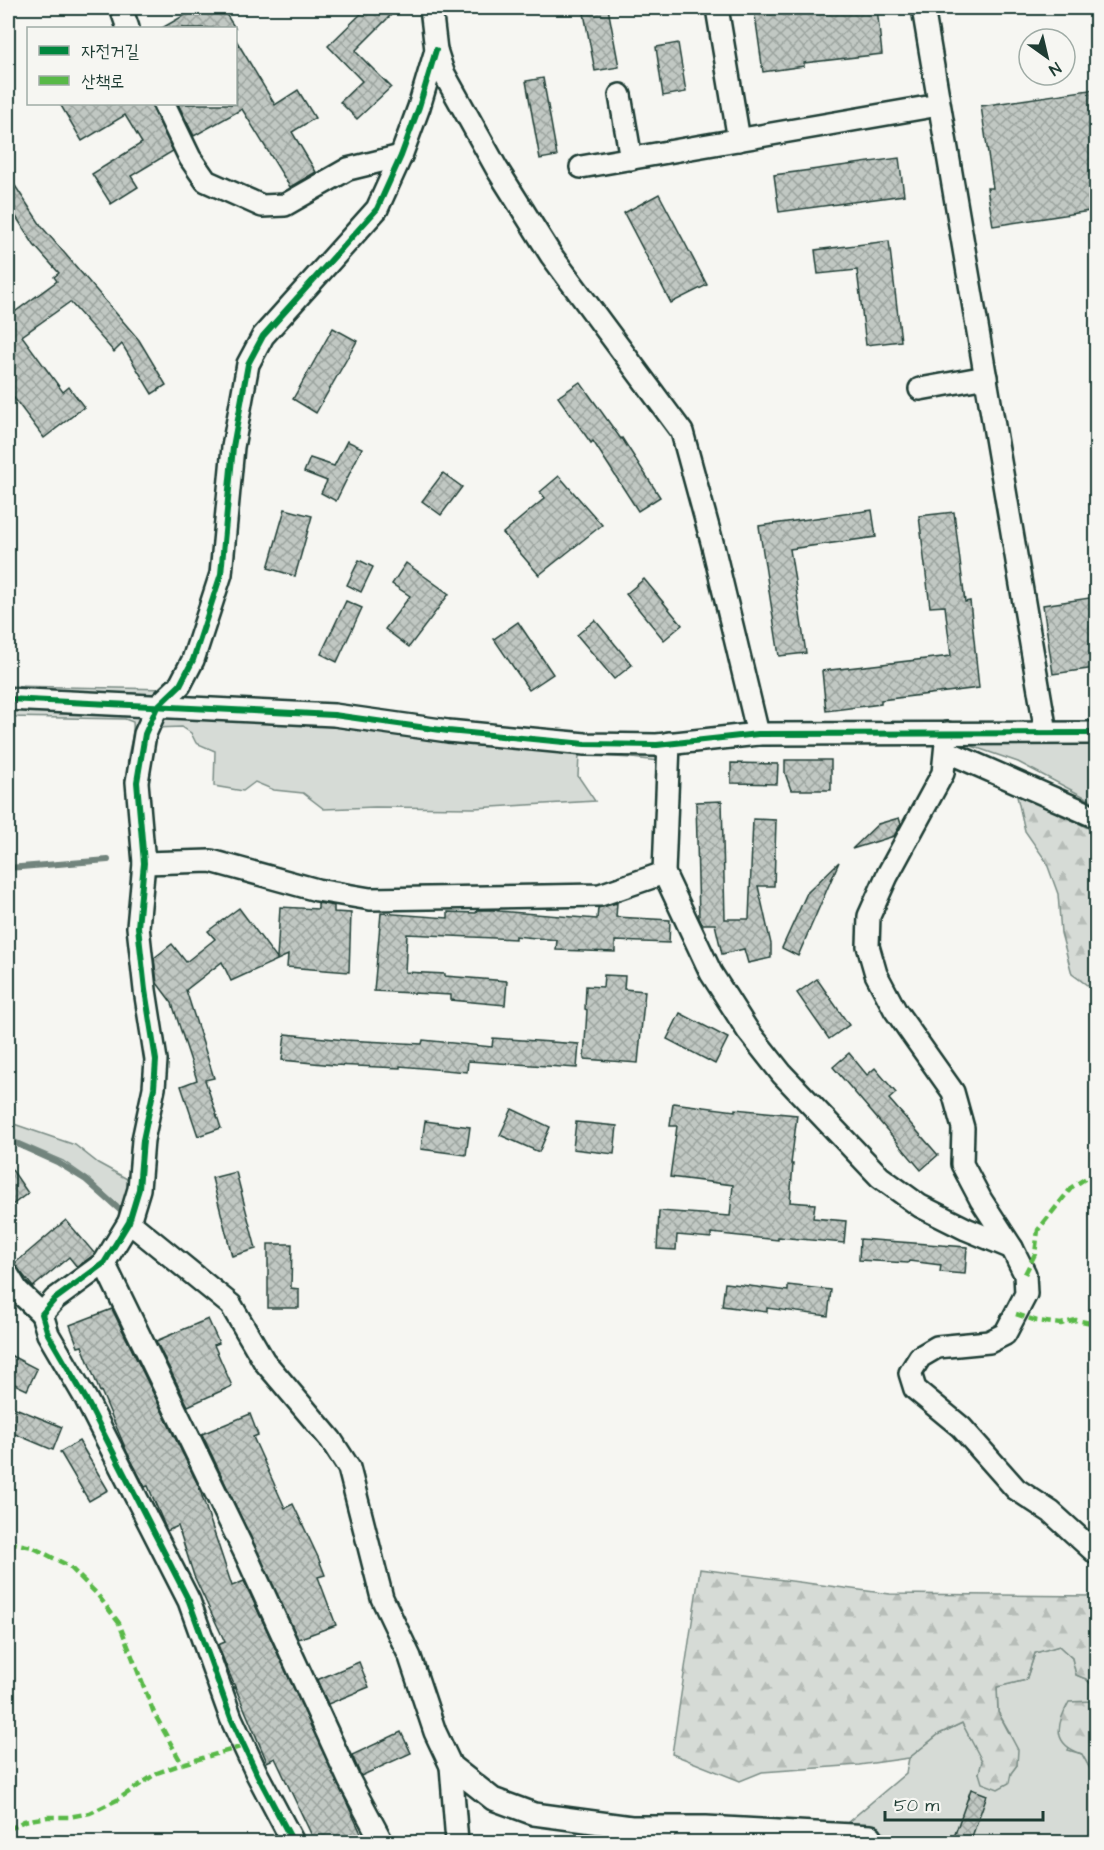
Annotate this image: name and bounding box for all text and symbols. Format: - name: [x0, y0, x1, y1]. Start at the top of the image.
- legend: [27, 27, 237, 105]
- north arrow: [1017, 27, 1077, 87]
- text: 자전거길: [81, 39, 139, 64]
- text: N: [1045, 57, 1065, 81]
- text: 산책로: [81, 69, 124, 94]
- scale bar: [885, 1784, 1042, 1822]
- text: 50 m: [894, 1793, 939, 1818]

